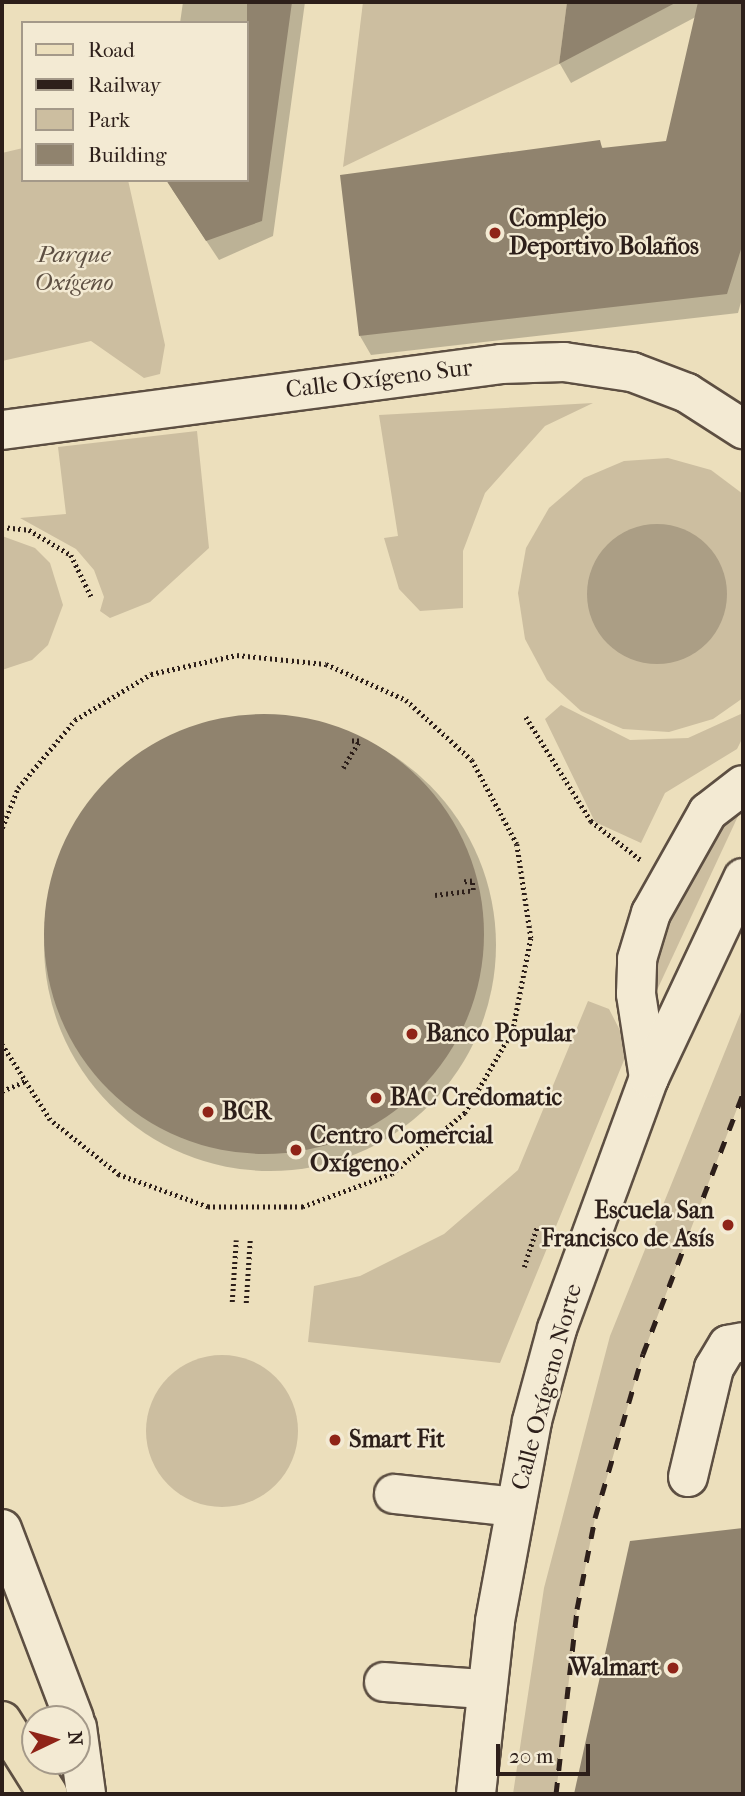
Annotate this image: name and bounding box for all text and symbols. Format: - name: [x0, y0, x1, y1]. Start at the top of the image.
- legend: [21, 21, 248, 182]
- text: Road: [88, 38, 135, 62]
- text: Railway: [88, 73, 161, 97]
- text: Park: [88, 108, 130, 132]
- text: Building: [88, 143, 166, 167]
- place label: Complejo Deportivo Bolaños: [509, 205, 699, 261]
- marker: Complejo Deportivo Bolaños: [487, 225, 503, 241]
- park label: Parque Oxígeno: [34, 241, 114, 297]
- street label: Calle Oxígeno Sur: [284, 353, 474, 405]
- place label: Banco Popular: [426, 1020, 575, 1048]
- marker: Banco Popular: [404, 1026, 420, 1042]
- place label: BAC Credomatic: [390, 1084, 562, 1112]
- marker: BAC Credomatic: [368, 1090, 384, 1106]
- place label: BCR: [222, 1098, 271, 1126]
- marker: BCR: [200, 1104, 216, 1120]
- place label: Centro Comercial Oxígeno: [310, 1122, 493, 1178]
- marker: Centro Comercial Oxígeno: [288, 1142, 304, 1158]
- place label: Escuela San Francisco de Asís: [541, 1197, 714, 1253]
- marker: Escuela San Francisco de Asís: [720, 1217, 736, 1233]
- street label: Calle Oxígeno Norte: [506, 1281, 588, 1493]
- place label: Smart Fit: [349, 1426, 445, 1454]
- marker: Smart Fit: [327, 1432, 343, 1448]
- place label: Walmart: [569, 1654, 659, 1682]
- marker: Walmart: [665, 1660, 681, 1676]
- north arrow: [21, 1705, 91, 1775]
- text: N: [63, 1730, 87, 1746]
- scale bar: [500, 1730, 594, 1774]
- text: 20 m: [509, 1744, 553, 1768]

